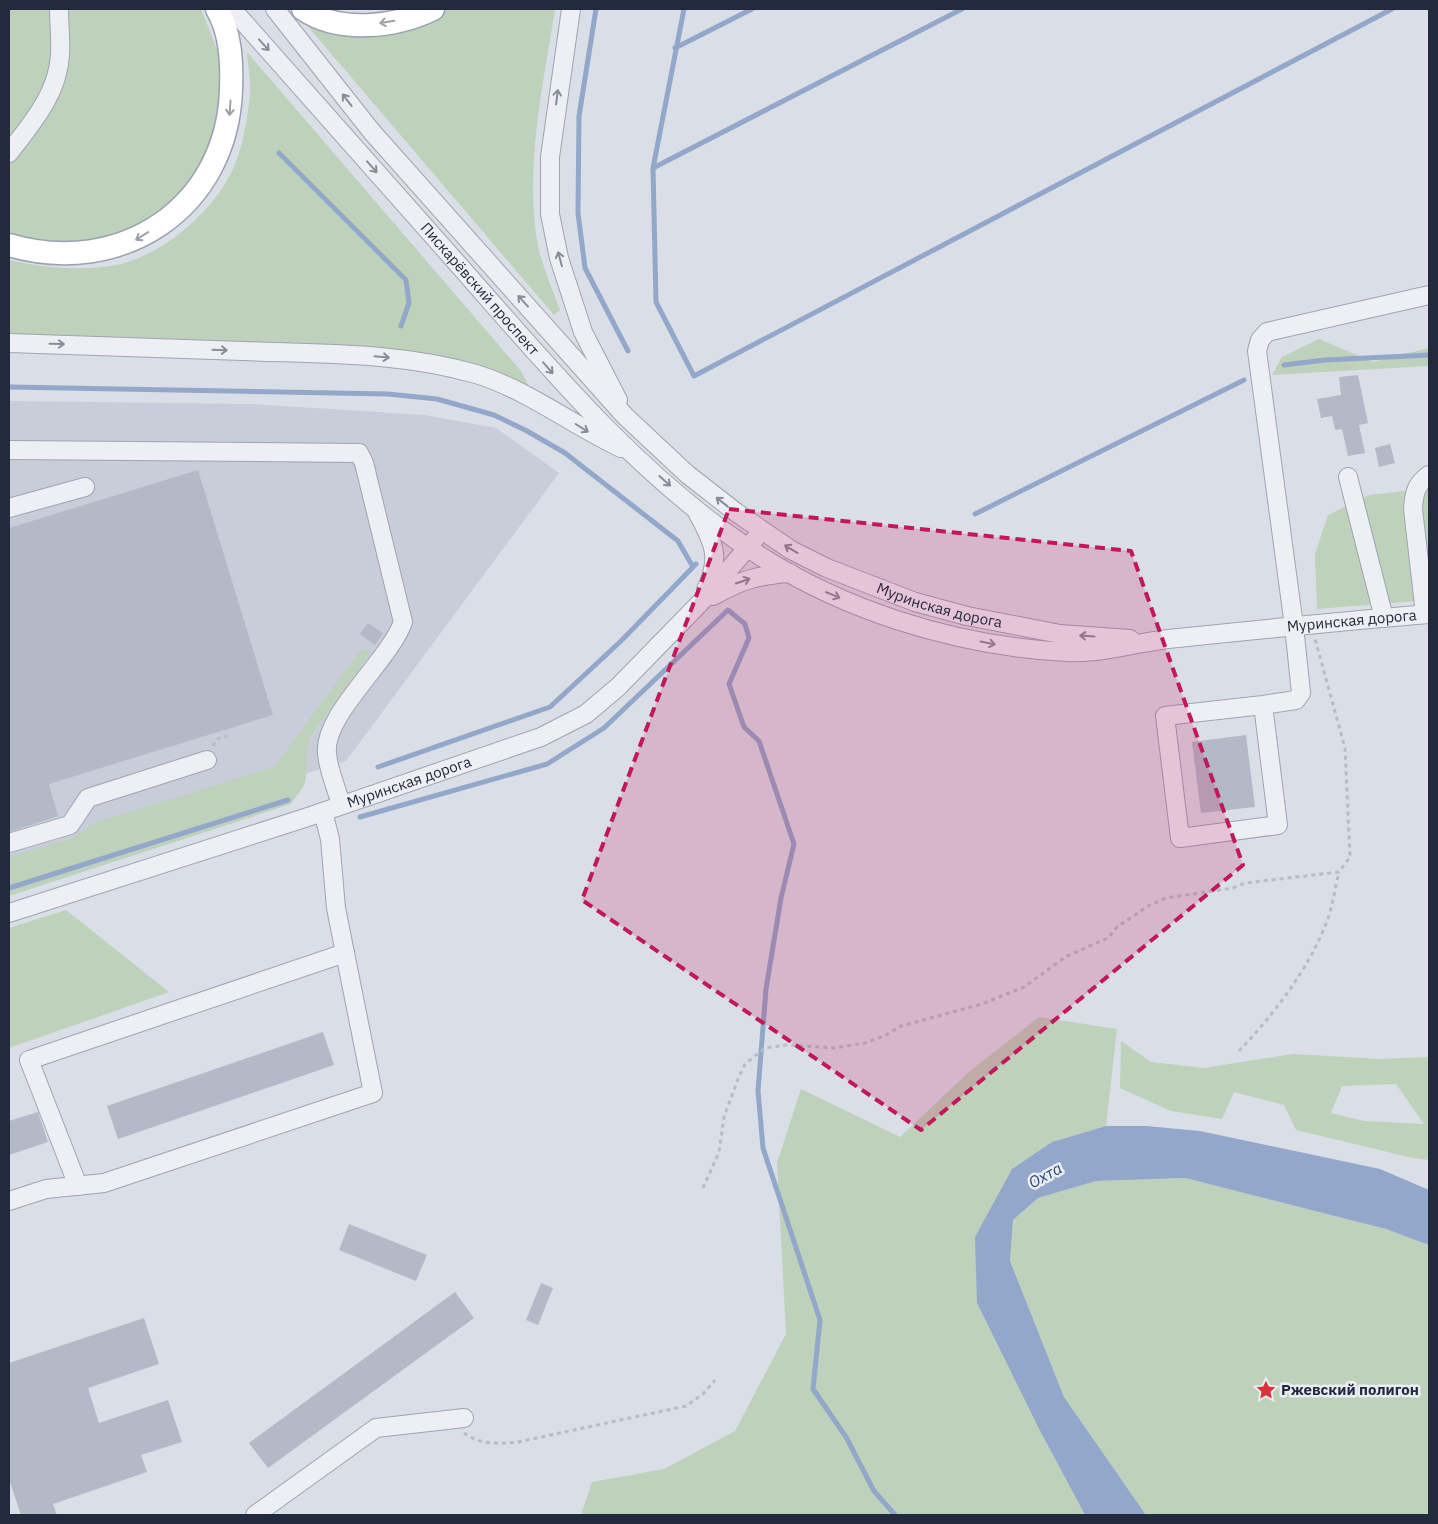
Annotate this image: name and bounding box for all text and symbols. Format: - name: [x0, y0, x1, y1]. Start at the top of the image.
- one-way arrow: [379, 17, 395, 27]
- one-way arrow: [258, 39, 270, 52]
- one-way arrow: [552, 90, 562, 106]
- one-way arrow: [342, 93, 353, 106]
- one-way arrow: [226, 99, 235, 115]
- one-way arrow: [366, 160, 378, 173]
- street label: Пискарёвский проспект: [417, 218, 544, 359]
- one-way arrow: [135, 231, 149, 241]
- one-way arrow: [555, 251, 564, 267]
- one-way arrow: [517, 295, 528, 308]
- one-way arrow: [49, 340, 65, 349]
- one-way arrow: [212, 346, 228, 355]
- one-way arrow: [374, 352, 390, 362]
- one-way arrow: [543, 361, 554, 374]
- one-way arrow: [574, 424, 588, 434]
- one-way arrow: [658, 475, 671, 487]
- one-way arrow: [716, 496, 729, 507]
- one-way arrow: [784, 544, 798, 554]
- one-way arrow: [734, 576, 750, 585]
- street label: Муринская дорога: [874, 578, 1004, 632]
- one-way arrow: [825, 591, 841, 600]
- street label: Муринская дорога: [1286, 605, 1417, 636]
- one-way arrow: [1079, 631, 1095, 640]
- one-way arrow: [980, 638, 996, 648]
- street label: Муринская дорога: [344, 752, 474, 812]
- water label: Охта: [1025, 1158, 1065, 1192]
- place icon: Ржевский полигон: [1255, 1379, 1277, 1401]
- place label: Ржевский полигон: [1281, 1380, 1419, 1399]

